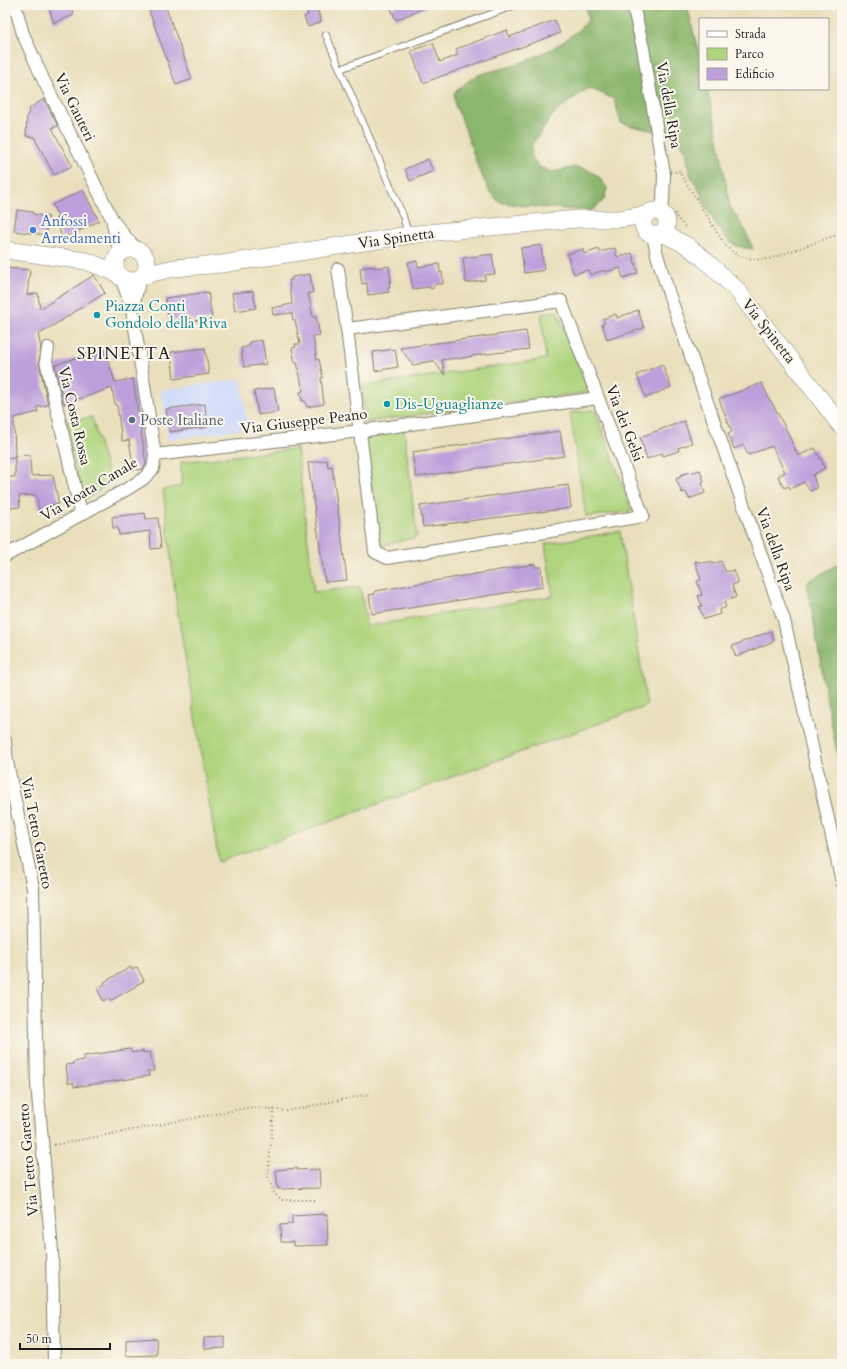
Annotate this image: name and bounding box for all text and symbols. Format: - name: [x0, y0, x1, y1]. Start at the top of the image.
- legend: [699, 18, 829, 90]
- text: Strada: [735, 26, 767, 42]
- text: Parco: [735, 46, 764, 62]
- street label: Via della Ripa: [652, 60, 687, 150]
- text: Edificio: [735, 66, 775, 82]
- street label: Via Gauteri: [50, 70, 100, 144]
- place label: Anfossi Arredamenti: [41, 211, 121, 248]
- street label: Via Spinetta: [357, 223, 436, 253]
- marker: Anfossi Arredamenti: [28, 225, 38, 235]
- street label: Via Spinetta: [737, 295, 801, 368]
- place label: Piazza Conti Gondolo della Riva: [105, 296, 228, 333]
- marker: Piazza Conti Gondolo della Riva: [92, 310, 102, 320]
- district label: SPINETTA: [77, 342, 171, 365]
- street label: Via Costa Rossa: [54, 365, 96, 468]
- street label: Via dei Gelsi: [601, 382, 649, 464]
- place label: Dis-Uguaglianze: [395, 394, 504, 414]
- marker: Dis-Uguaglianze: [382, 399, 392, 409]
- street label: Via Giuseppe Peano: [239, 403, 369, 439]
- place label: Poste Italiane: [140, 410, 224, 430]
- marker: Poste Italiane: [127, 415, 137, 425]
- street label: Via Roata Canale: [37, 452, 141, 526]
- street label: Via della Ripa: [752, 504, 801, 594]
- street label: Via Tetto Garetto: [16, 775, 58, 891]
- street label: Via Tetto Garetto: [13, 1103, 43, 1217]
- scale bar: [20, 1325, 110, 1351]
- text: 50 m: [26, 1331, 53, 1347]

